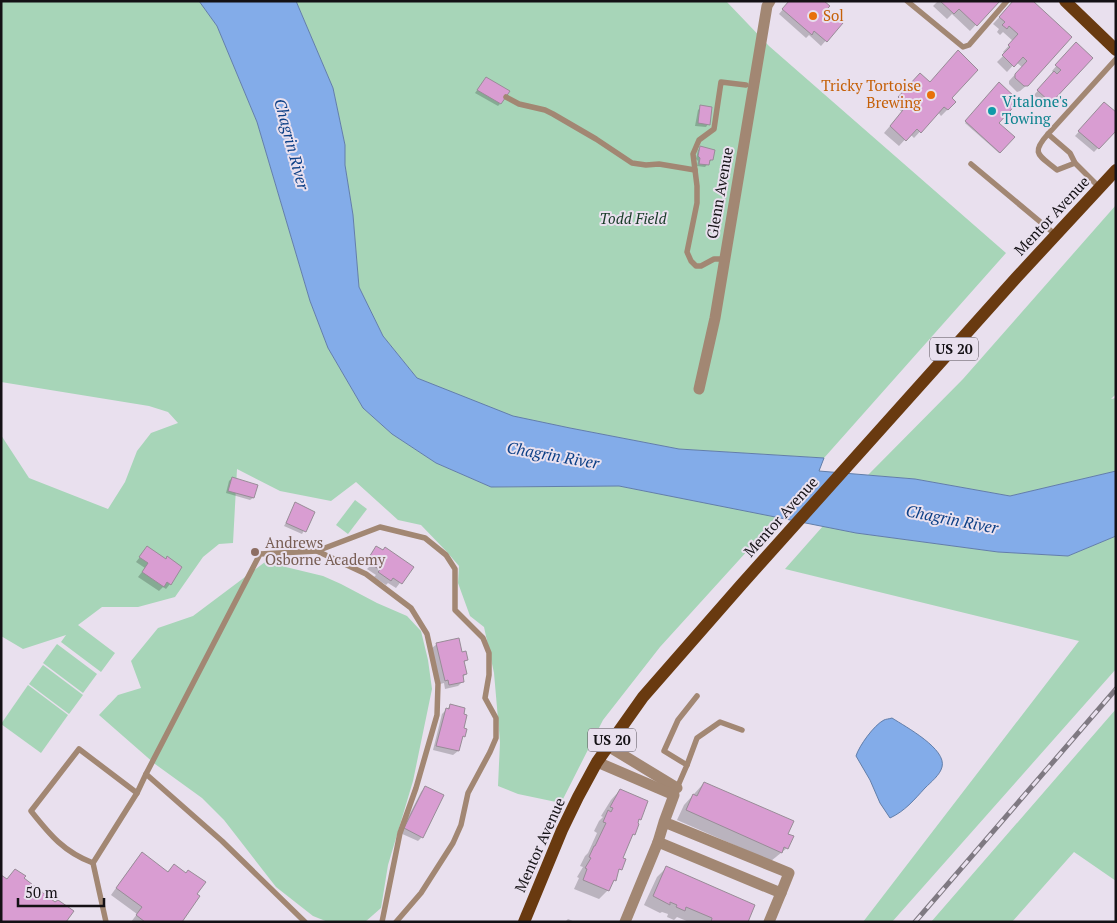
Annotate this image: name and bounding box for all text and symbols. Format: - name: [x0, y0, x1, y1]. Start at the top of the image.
- place label: Sol: [823, 5, 844, 25]
- marker: Sol: [807, 10, 819, 22]
- place label: Tricky Tortoise Brewing: [821, 75, 922, 112]
- marker: Tricky Tortoise Brewing: [925, 89, 937, 101]
- place label: Vitalone's Towing: [1002, 91, 1068, 128]
- water label: Chagrin River: [269, 96, 315, 193]
- marker: Vitalone's Towing: [986, 105, 998, 117]
- street label: Glenn Avenue: [701, 145, 737, 240]
- street label: Mentor Avenue: [1009, 171, 1093, 259]
- park label: Todd Field: [599, 208, 668, 228]
- road number: US 20: [930, 338, 978, 360]
- water label: Chagrin River: [505, 436, 602, 474]
- street label: Mentor Avenue: [739, 472, 822, 561]
- water label: Chagrin River: [904, 499, 1001, 539]
- place label: Andrews Osborne Academy: [265, 532, 386, 569]
- marker: Andrews Osborne Academy: [249, 546, 261, 558]
- road number: US 20: [588, 728, 636, 752]
- street label: Mentor Avenue: [509, 794, 569, 895]
- scale bar: [18, 876, 104, 908]
- text: 50 m: [25, 882, 58, 902]

